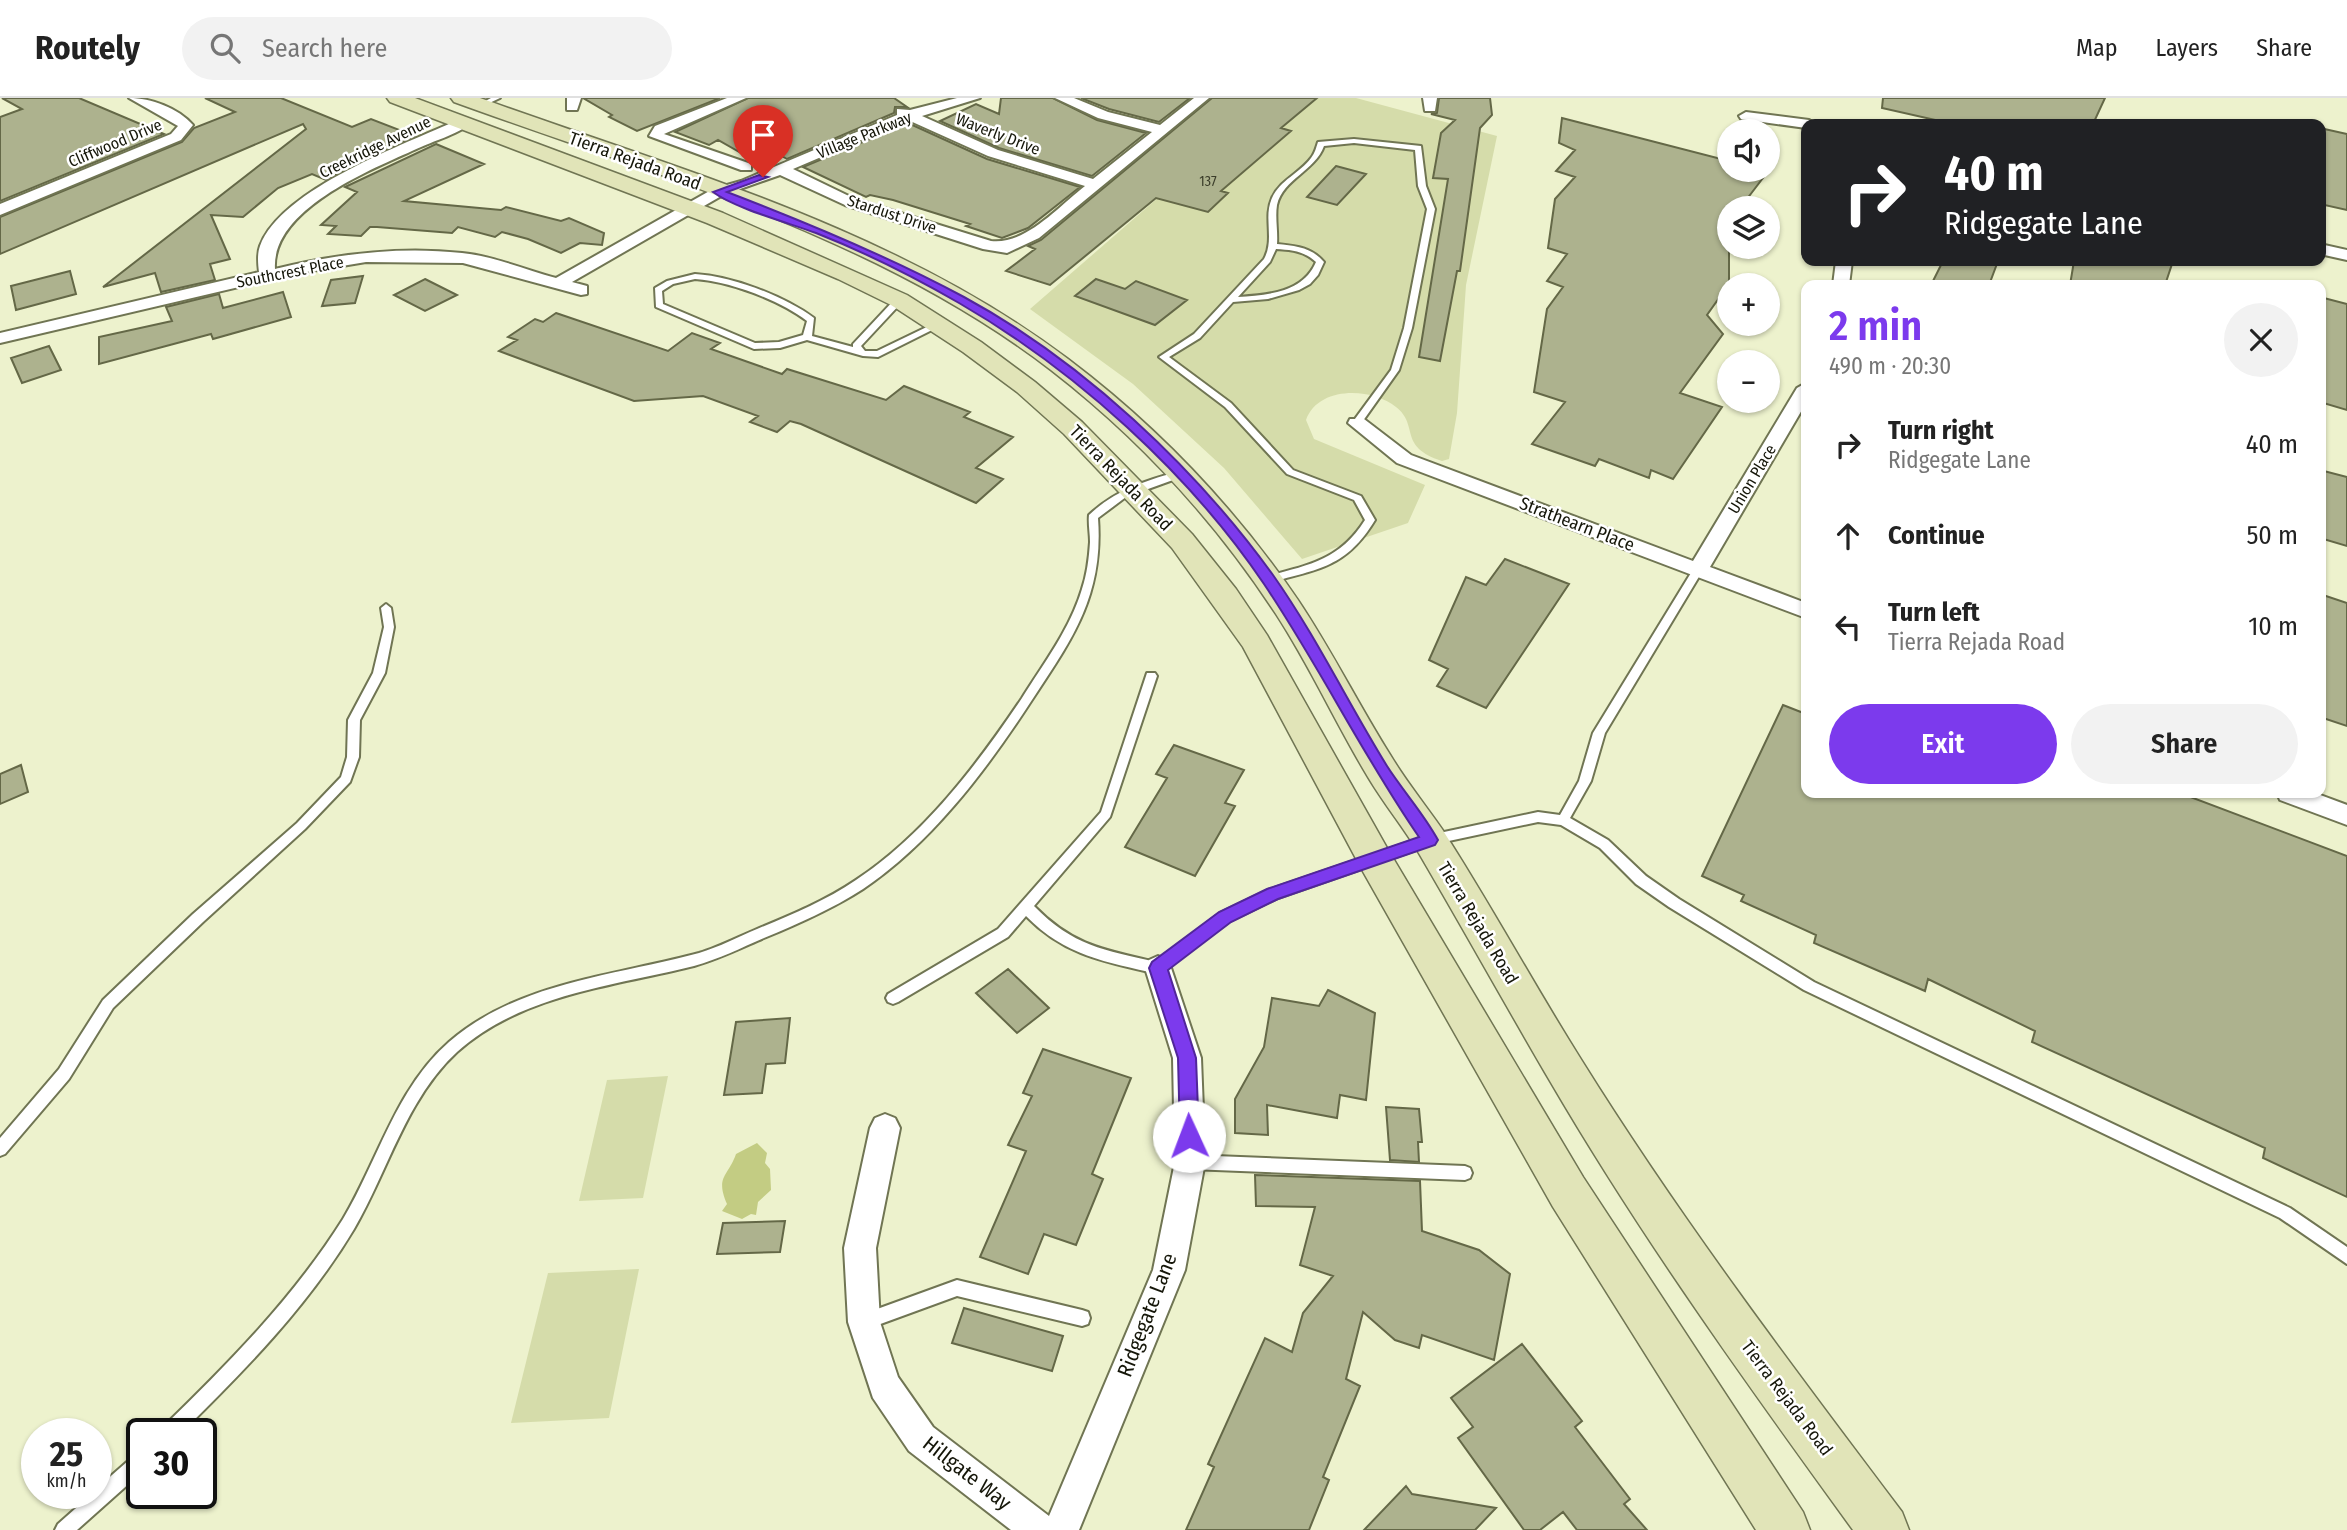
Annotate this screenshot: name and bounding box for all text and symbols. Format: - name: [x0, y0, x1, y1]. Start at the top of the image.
- search box: [182, 17, 672, 80]
- text: Routely: [35, 28, 140, 68]
- icon: search: [206, 29, 244, 67]
- text: Search here: [262, 33, 387, 64]
- text: Map: [2076, 34, 2118, 62]
- text: Layers: [2156, 34, 2218, 62]
- text: Share: [2256, 34, 2312, 62]
- pin: [733, 105, 793, 177]
- street label: Village Parkway: [814, 107, 915, 163]
- street label: Waverly Drive: [953, 109, 1043, 159]
- street label: Creekridge Avenue: [316, 112, 434, 182]
- street label: Cliffwood Drive: [65, 115, 165, 171]
- icon: arrive: [744, 116, 782, 154]
- map controls: [1717, 119, 1780, 413]
- button: sound: [1717, 119, 1780, 182]
- street label: Tierra Rejada Road: [566, 127, 704, 195]
- text: 40 m: [1944, 144, 2044, 203]
- icon: right: [1829, 147, 1920, 238]
- house number: 137: [1199, 173, 1217, 190]
- street label: Stardust Drive: [845, 191, 939, 237]
- button: layers: [1717, 196, 1780, 259]
- text: Ridgegate Lane: [1944, 204, 2143, 242]
- street label: Southcrest Place: [235, 252, 345, 292]
- button: +: [1717, 273, 1780, 336]
- text: 2 min: [1829, 301, 1922, 351]
- button: close: [2224, 303, 2298, 377]
- button: −: [1717, 350, 1780, 413]
- text: 490 m · 20:30: [1829, 352, 1951, 380]
- text: Turn right: [1888, 415, 1994, 446]
- street label: Tierra Rejada Road: [1065, 420, 1177, 536]
- icon: right: [1829, 426, 1867, 464]
- text: 40 m: [2246, 429, 2298, 460]
- street label: Union Place: [1724, 441, 1780, 517]
- text: Ridgegate Lane: [1888, 446, 2031, 474]
- street label: Strathearn Place: [1516, 492, 1638, 556]
- icon: ahead: [1829, 517, 1867, 555]
- text: Continue: [1888, 520, 1985, 551]
- text: 50 m: [2246, 520, 2298, 551]
- text: Turn left: [1888, 597, 1980, 628]
- icon: left: [1829, 608, 1867, 646]
- text: 10 m: [2248, 611, 2298, 642]
- text: Tierra Rejada Road: [1888, 628, 2065, 656]
- button: Exit: [1829, 704, 2057, 784]
- button: Share: [2071, 704, 2298, 784]
- street label: Tierra Rejada Road: [1433, 858, 1523, 988]
- position arrow: [1152, 1099, 1226, 1173]
- street label: Ridgegate Lane: [1111, 1249, 1183, 1381]
- street label: Tierra Rejada Road: [1737, 1336, 1837, 1460]
- speed limit sign: 30: [126, 1418, 217, 1509]
- street label: Hillgate Way: [918, 1430, 1017, 1516]
- text: 25: [50, 1433, 83, 1475]
- text: km/h: [46, 1470, 87, 1492]

